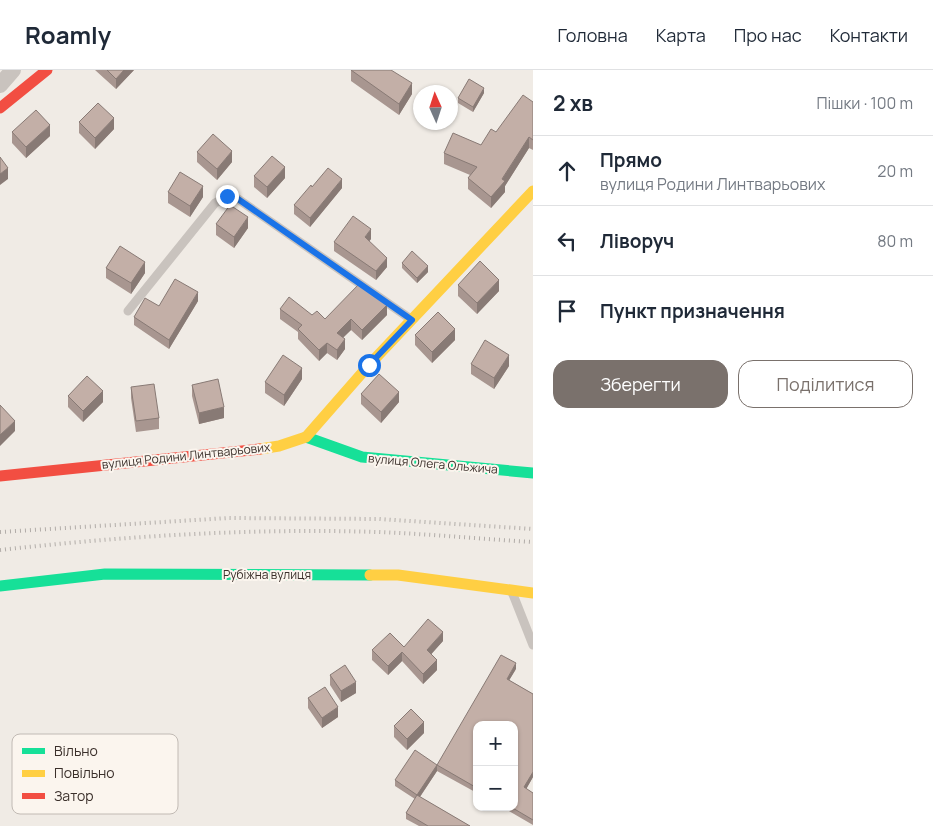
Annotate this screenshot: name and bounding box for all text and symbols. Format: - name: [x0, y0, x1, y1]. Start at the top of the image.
- text: Roamly: [25, 18, 111, 51]
- text: Головна: [558, 23, 628, 47]
- text: Карта: [656, 23, 706, 47]
- text: Про нас: [734, 23, 802, 47]
- text: Контакти: [830, 23, 908, 47]
- north arrow: [413, 85, 458, 130]
- text: 2 хв: [553, 89, 593, 117]
- text: Пішки · 100 m: [816, 92, 913, 114]
- text: Прямо: [600, 147, 662, 173]
- icon: ahead: [553, 157, 581, 185]
- text: 20 m: [877, 160, 913, 182]
- text: вулиця Родини Линтварьових: [600, 173, 825, 195]
- route end: [216, 185, 239, 208]
- icon: left: [553, 227, 581, 255]
- text: Ліворуч: [600, 228, 674, 254]
- text: 80 m: [877, 230, 913, 252]
- icon: arrive: [553, 297, 581, 325]
- text: Пункт призначення: [600, 298, 785, 324]
- route start: [358, 354, 381, 377]
- button: Зберегти: [553, 360, 728, 408]
- button: Поділитися: [738, 360, 913, 408]
- street label: вулиця Родини Линтварьових: [101, 438, 272, 473]
- street label: вулиця Олега Ольжича: [367, 449, 499, 478]
- street label: Рубіжна вулиця: [223, 566, 311, 583]
- map controls: [473, 721, 518, 811]
- button: +: [473, 721, 518, 766]
- legend: [12, 734, 178, 814]
- text: Вільно: [54, 741, 98, 760]
- text: Повільно: [54, 763, 115, 782]
- button: −: [473, 766, 518, 811]
- text: Затор: [54, 786, 94, 805]

